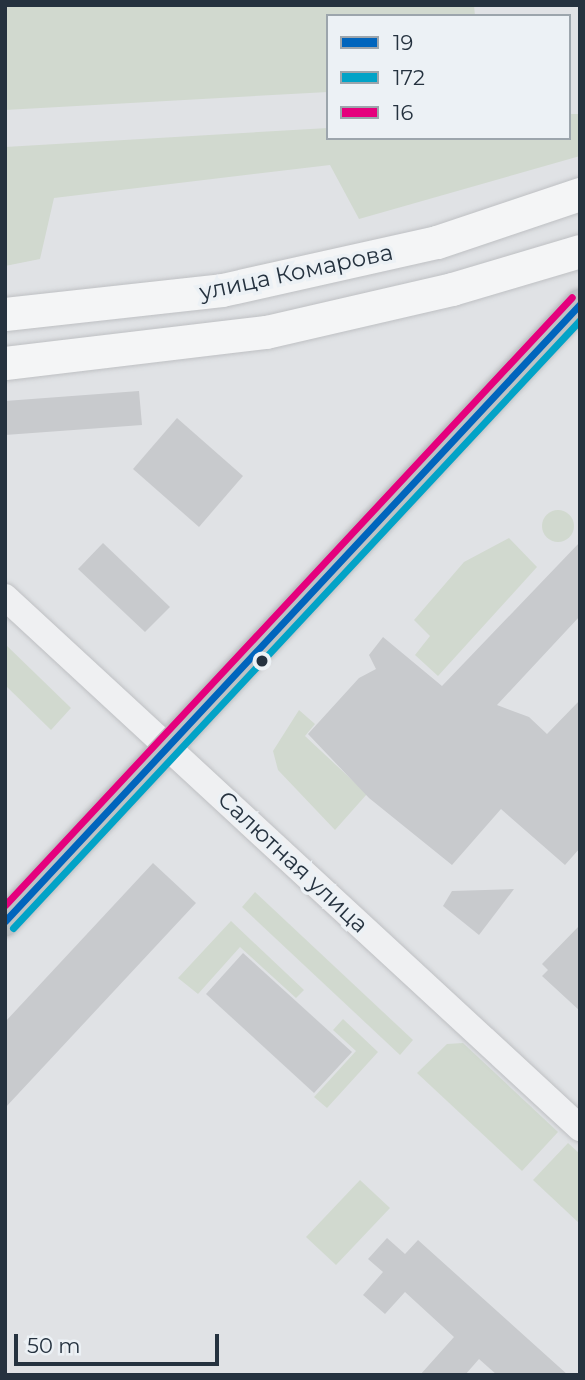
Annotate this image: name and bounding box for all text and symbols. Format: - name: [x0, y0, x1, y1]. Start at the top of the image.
- legend: [326, 14, 571, 140]
- text: 19: [393, 30, 413, 55]
- text: 172: [393, 65, 425, 90]
- text: 16: [393, 100, 413, 125]
- street label: улица Комарова: [197, 238, 395, 306]
- unlabelled marker: [255, 654, 269, 668]
- street label: Салютная улица: [212, 785, 374, 939]
- scale bar: [18, 1320, 222, 1364]
- text: 50 m: [27, 1333, 81, 1358]

